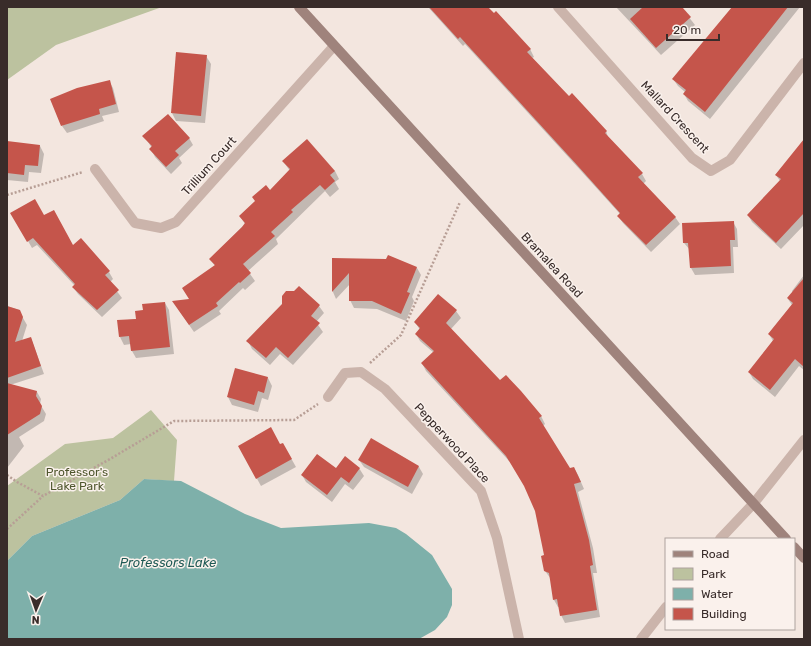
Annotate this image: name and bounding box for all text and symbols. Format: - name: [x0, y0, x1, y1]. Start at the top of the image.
- scale bar: [667, 16, 719, 42]
- text: 20 m: [673, 23, 701, 37]
- street label: Mallard Crescent: [638, 78, 712, 156]
- street label: Trillium Court: [179, 133, 239, 198]
- street label: Bramalea Road: [518, 229, 586, 301]
- street label: Pepperwood Place: [411, 400, 493, 486]
- park label: Professor's Lake Park: [46, 465, 108, 493]
- legend: [665, 538, 795, 630]
- text: Road: [701, 547, 729, 561]
- water label: Professors Lake: [120, 555, 216, 570]
- text: Park: [701, 567, 727, 581]
- text: Water: [701, 587, 733, 601]
- north arrow: [16, 590, 56, 630]
- text: Building: [701, 607, 747, 621]
- text: N: [31, 613, 40, 626]

